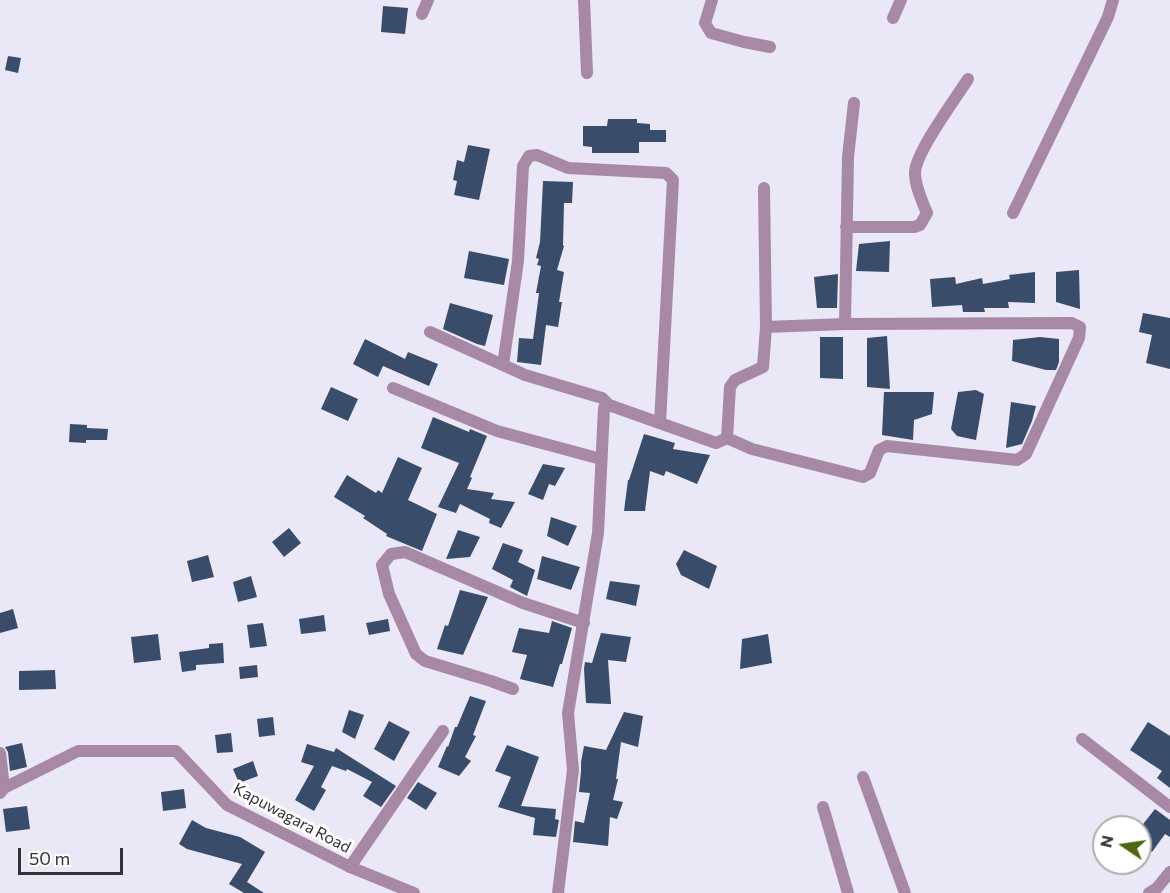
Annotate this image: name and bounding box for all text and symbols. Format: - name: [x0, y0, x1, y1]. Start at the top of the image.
- street label: Kapuwagara Road: [230, 779, 354, 857]
- north arrow: [1092, 815, 1152, 875]
- text: N: [1095, 833, 1117, 849]
- scale bar: [21, 836, 126, 874]
- text: 50 m: [29, 847, 70, 869]

